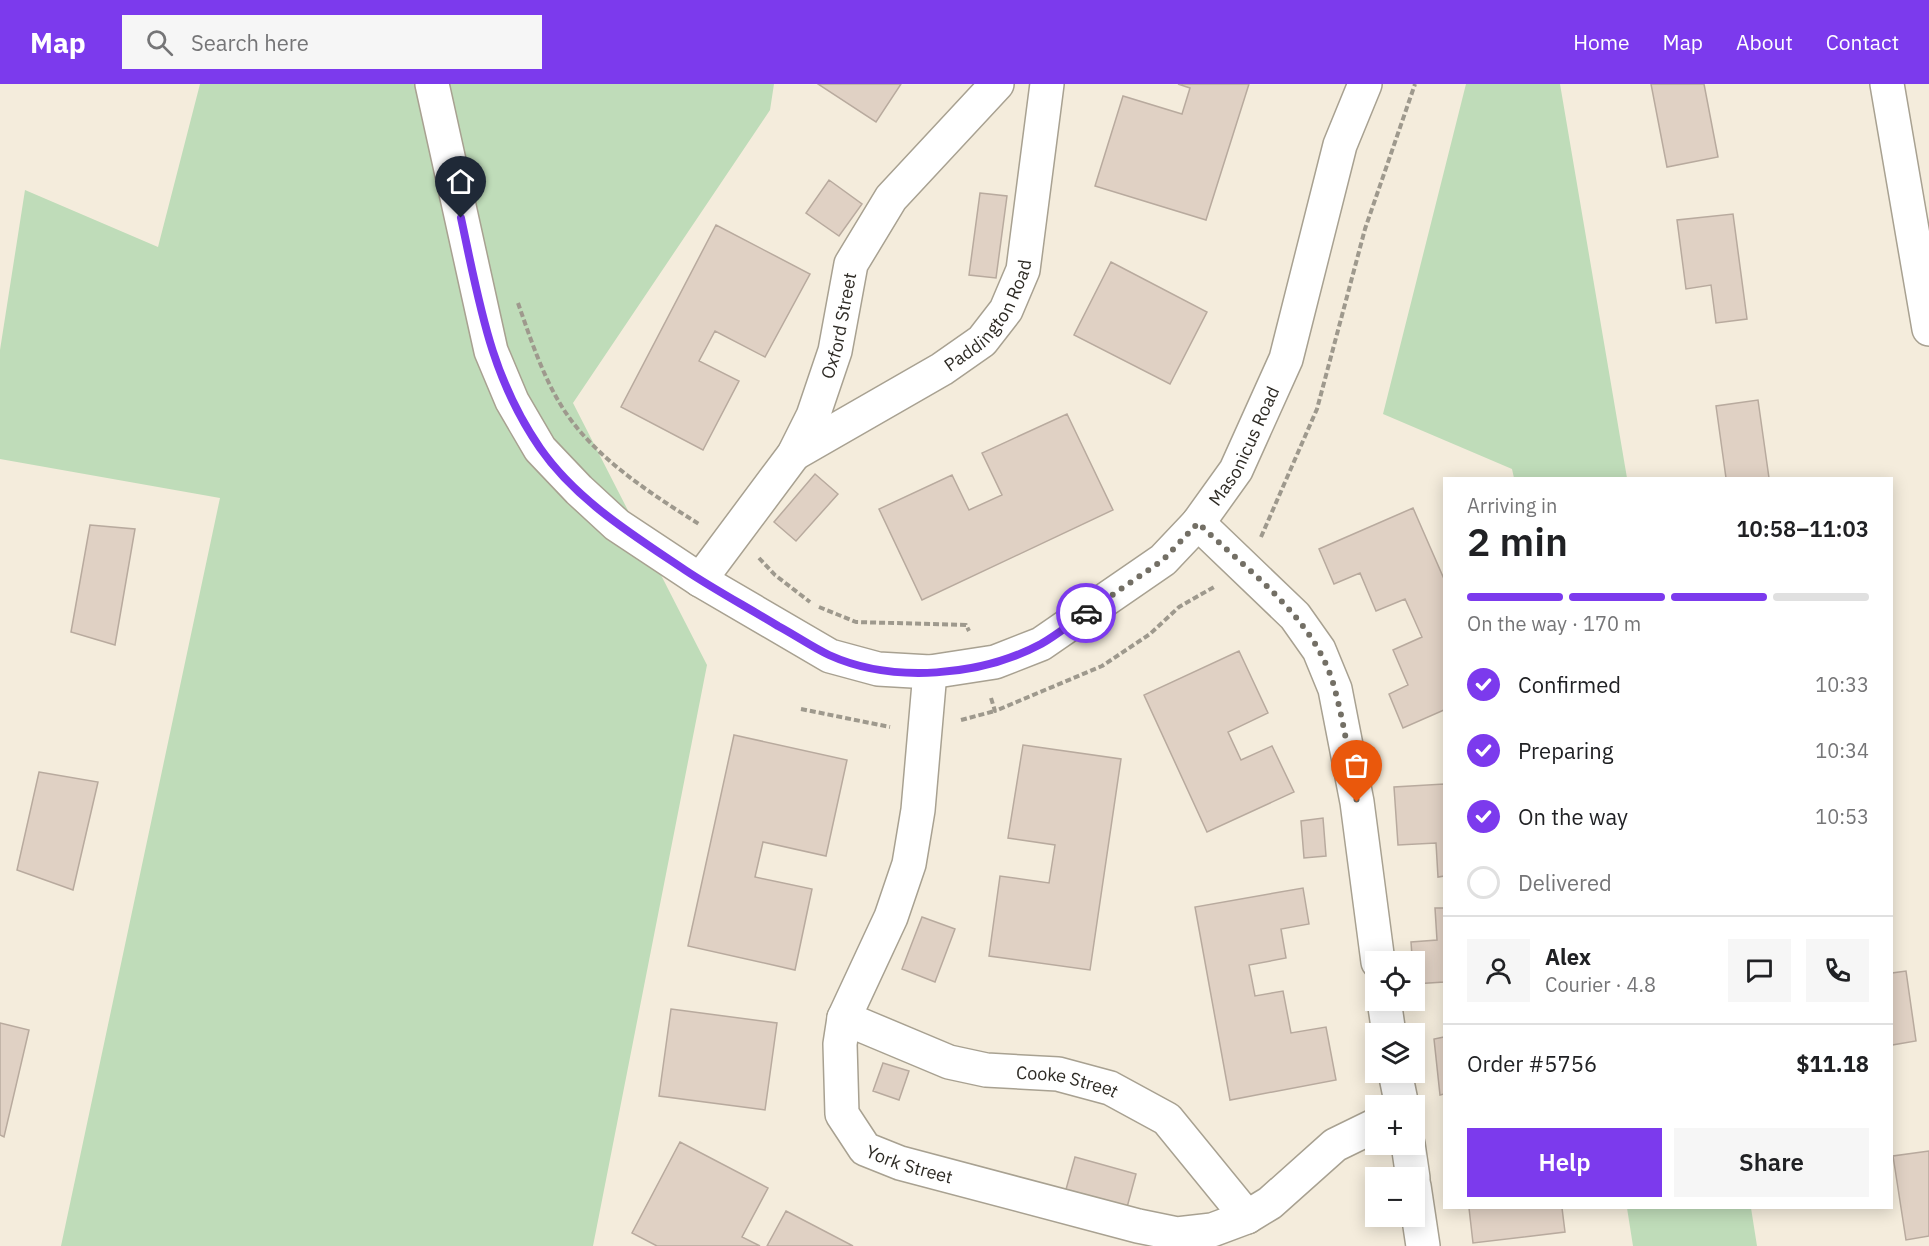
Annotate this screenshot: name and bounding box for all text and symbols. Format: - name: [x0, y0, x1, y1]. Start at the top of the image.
- search box: [122, 15, 542, 69]
- text: Map: [30, 24, 86, 61]
- icon: search: [143, 26, 176, 59]
- text: Search here: [191, 28, 309, 57]
- text: Home: [1573, 28, 1630, 56]
- text: Map: [1663, 28, 1703, 56]
- text: About: [1736, 28, 1793, 56]
- text: Contact: [1826, 28, 1899, 56]
- pin: [435, 156, 486, 218]
- icon: home: [444, 165, 477, 198]
- street label: Paddington Road: [939, 258, 1036, 376]
- street label: Oxford Street: [815, 270, 861, 382]
- street label: Masonicus Road: [1203, 382, 1284, 510]
- text: Arriving in: [1467, 492, 1557, 519]
- text: 10:58–11:03: [1736, 514, 1869, 543]
- text: 2 min: [1467, 516, 1568, 567]
- courier: [1056, 583, 1116, 643]
- icon: car: [1070, 597, 1103, 630]
- text: On the way · 170 m: [1467, 610, 1641, 637]
- icon: check: [1467, 668, 1500, 701]
- text: Confirmed: [1518, 670, 1621, 699]
- text: 10:33: [1815, 671, 1869, 698]
- icon: check: [1467, 734, 1500, 767]
- text: Preparing: [1518, 736, 1613, 765]
- text: 10:34: [1815, 737, 1869, 764]
- pin: [1331, 740, 1382, 802]
- icon: bag: [1340, 749, 1373, 782]
- icon: check: [1467, 800, 1500, 833]
- text: On the way: [1518, 802, 1628, 831]
- text: 10:53: [1815, 803, 1869, 830]
- text: Delivered: [1518, 868, 1612, 897]
- button: person: [1467, 939, 1530, 1002]
- button: chat: [1728, 939, 1791, 1002]
- button: phone: [1806, 939, 1869, 1002]
- text: Alex: [1545, 942, 1591, 971]
- map controls: [1365, 951, 1425, 1227]
- button: locate: [1365, 951, 1425, 1011]
- text: Courier · 4.8: [1545, 971, 1656, 998]
- button: layers: [1365, 1023, 1425, 1083]
- text: Order #5756: [1467, 1049, 1597, 1078]
- text: $11.18: [1796, 1049, 1869, 1078]
- street label: Cooke Street: [1016, 1060, 1123, 1102]
- button: +: [1365, 1095, 1425, 1155]
- button: Help: [1467, 1128, 1662, 1197]
- button: Share: [1674, 1128, 1869, 1197]
- street label: York Street: [863, 1139, 955, 1188]
- button: −: [1365, 1167, 1425, 1227]

